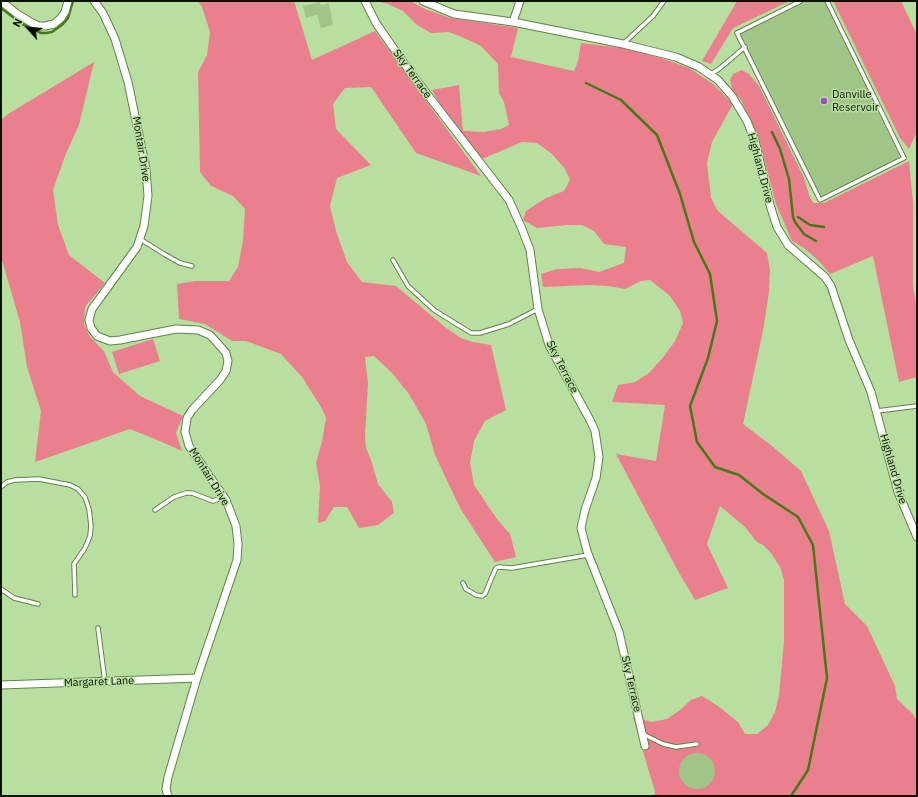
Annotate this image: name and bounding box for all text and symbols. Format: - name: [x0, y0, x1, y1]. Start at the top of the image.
- north arrow: [8, 8, 48, 48]
- text: N: [9, 16, 25, 29]
- street label: Sky Terrace: [390, 47, 434, 101]
- place label: Danville Reservoir: [832, 88, 879, 114]
- marker: Danville Reservoir: [819, 96, 829, 106]
- street label: Montair Drive: [129, 115, 153, 183]
- street label: Highland Drive: [744, 131, 776, 205]
- street label: Sky Terrace: [543, 338, 581, 396]
- street label: Highland Drive: [877, 432, 909, 506]
- street label: Montair Drive: [186, 446, 232, 508]
- street label: Sky Terrace: [618, 655, 644, 713]
- street label: Margaret Lane: [64, 674, 134, 690]

